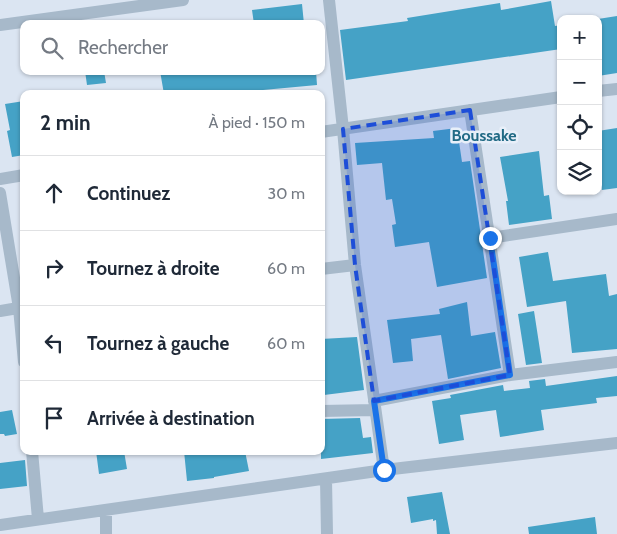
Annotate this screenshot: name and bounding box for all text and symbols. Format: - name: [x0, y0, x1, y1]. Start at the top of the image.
- map controls: [557, 15, 602, 195]
- button: +: [557, 15, 602, 60]
- search box: [20, 20, 325, 75]
- icon: search: [38, 34, 66, 62]
- text: Rechercher: [78, 36, 168, 59]
- button: −: [557, 60, 602, 105]
- button: locate: [557, 105, 602, 150]
- text: 2 min: [40, 110, 91, 135]
- text: À pied · 150 m: [208, 113, 305, 132]
- district label: Boussake: [451, 126, 517, 145]
- button: layers: [557, 150, 602, 195]
- icon: ahead: [40, 179, 68, 207]
- text: Continuez: [87, 182, 170, 205]
- text: 30 m: [268, 184, 305, 203]
- route end: [479, 227, 502, 250]
- icon: right: [40, 254, 68, 282]
- text: Tournez à droite: [87, 257, 220, 280]
- text: 60 m: [267, 259, 305, 278]
- icon: left: [40, 329, 68, 357]
- text: Tournez à gauche: [87, 332, 229, 355]
- text: 60 m: [267, 334, 305, 353]
- icon: arrive: [40, 404, 68, 432]
- text: Arrivée à destination: [87, 407, 255, 430]
- route start: [373, 459, 396, 482]

